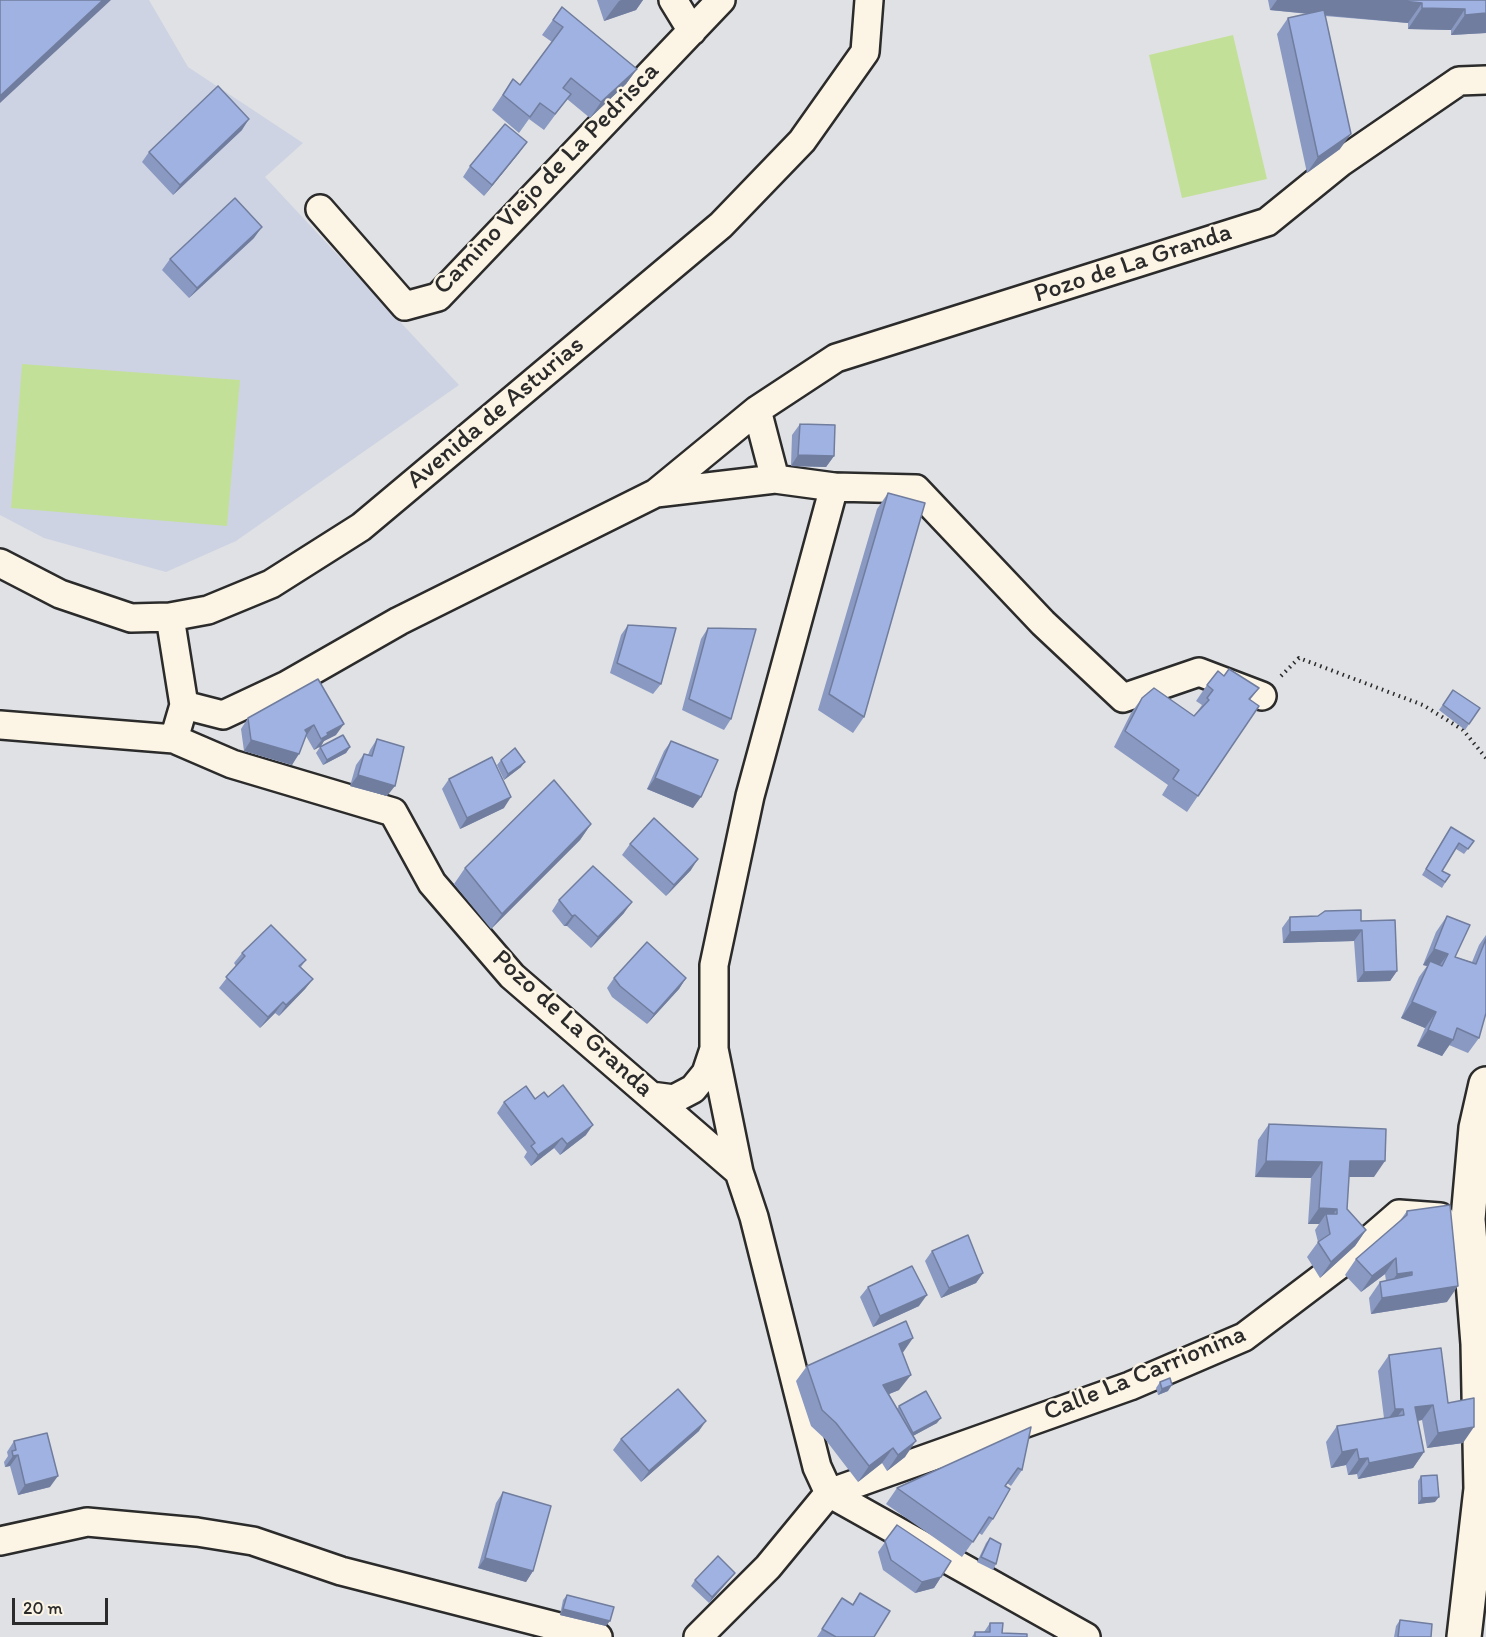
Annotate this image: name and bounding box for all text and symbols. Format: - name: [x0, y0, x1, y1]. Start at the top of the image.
- street label: Camino Viejo de La Pedrisca: [428, 56, 666, 302]
- street label: Pozo de La Granda: [1030, 217, 1236, 311]
- street label: Avenida de Asturias: [401, 330, 591, 496]
- street label: Pozo de La Granda: [485, 944, 659, 1104]
- street label: Calle La Carrionina: [1040, 1319, 1250, 1429]
- scale bar: [15, 1586, 111, 1624]
- text: 20 m: [23, 1597, 63, 1619]

